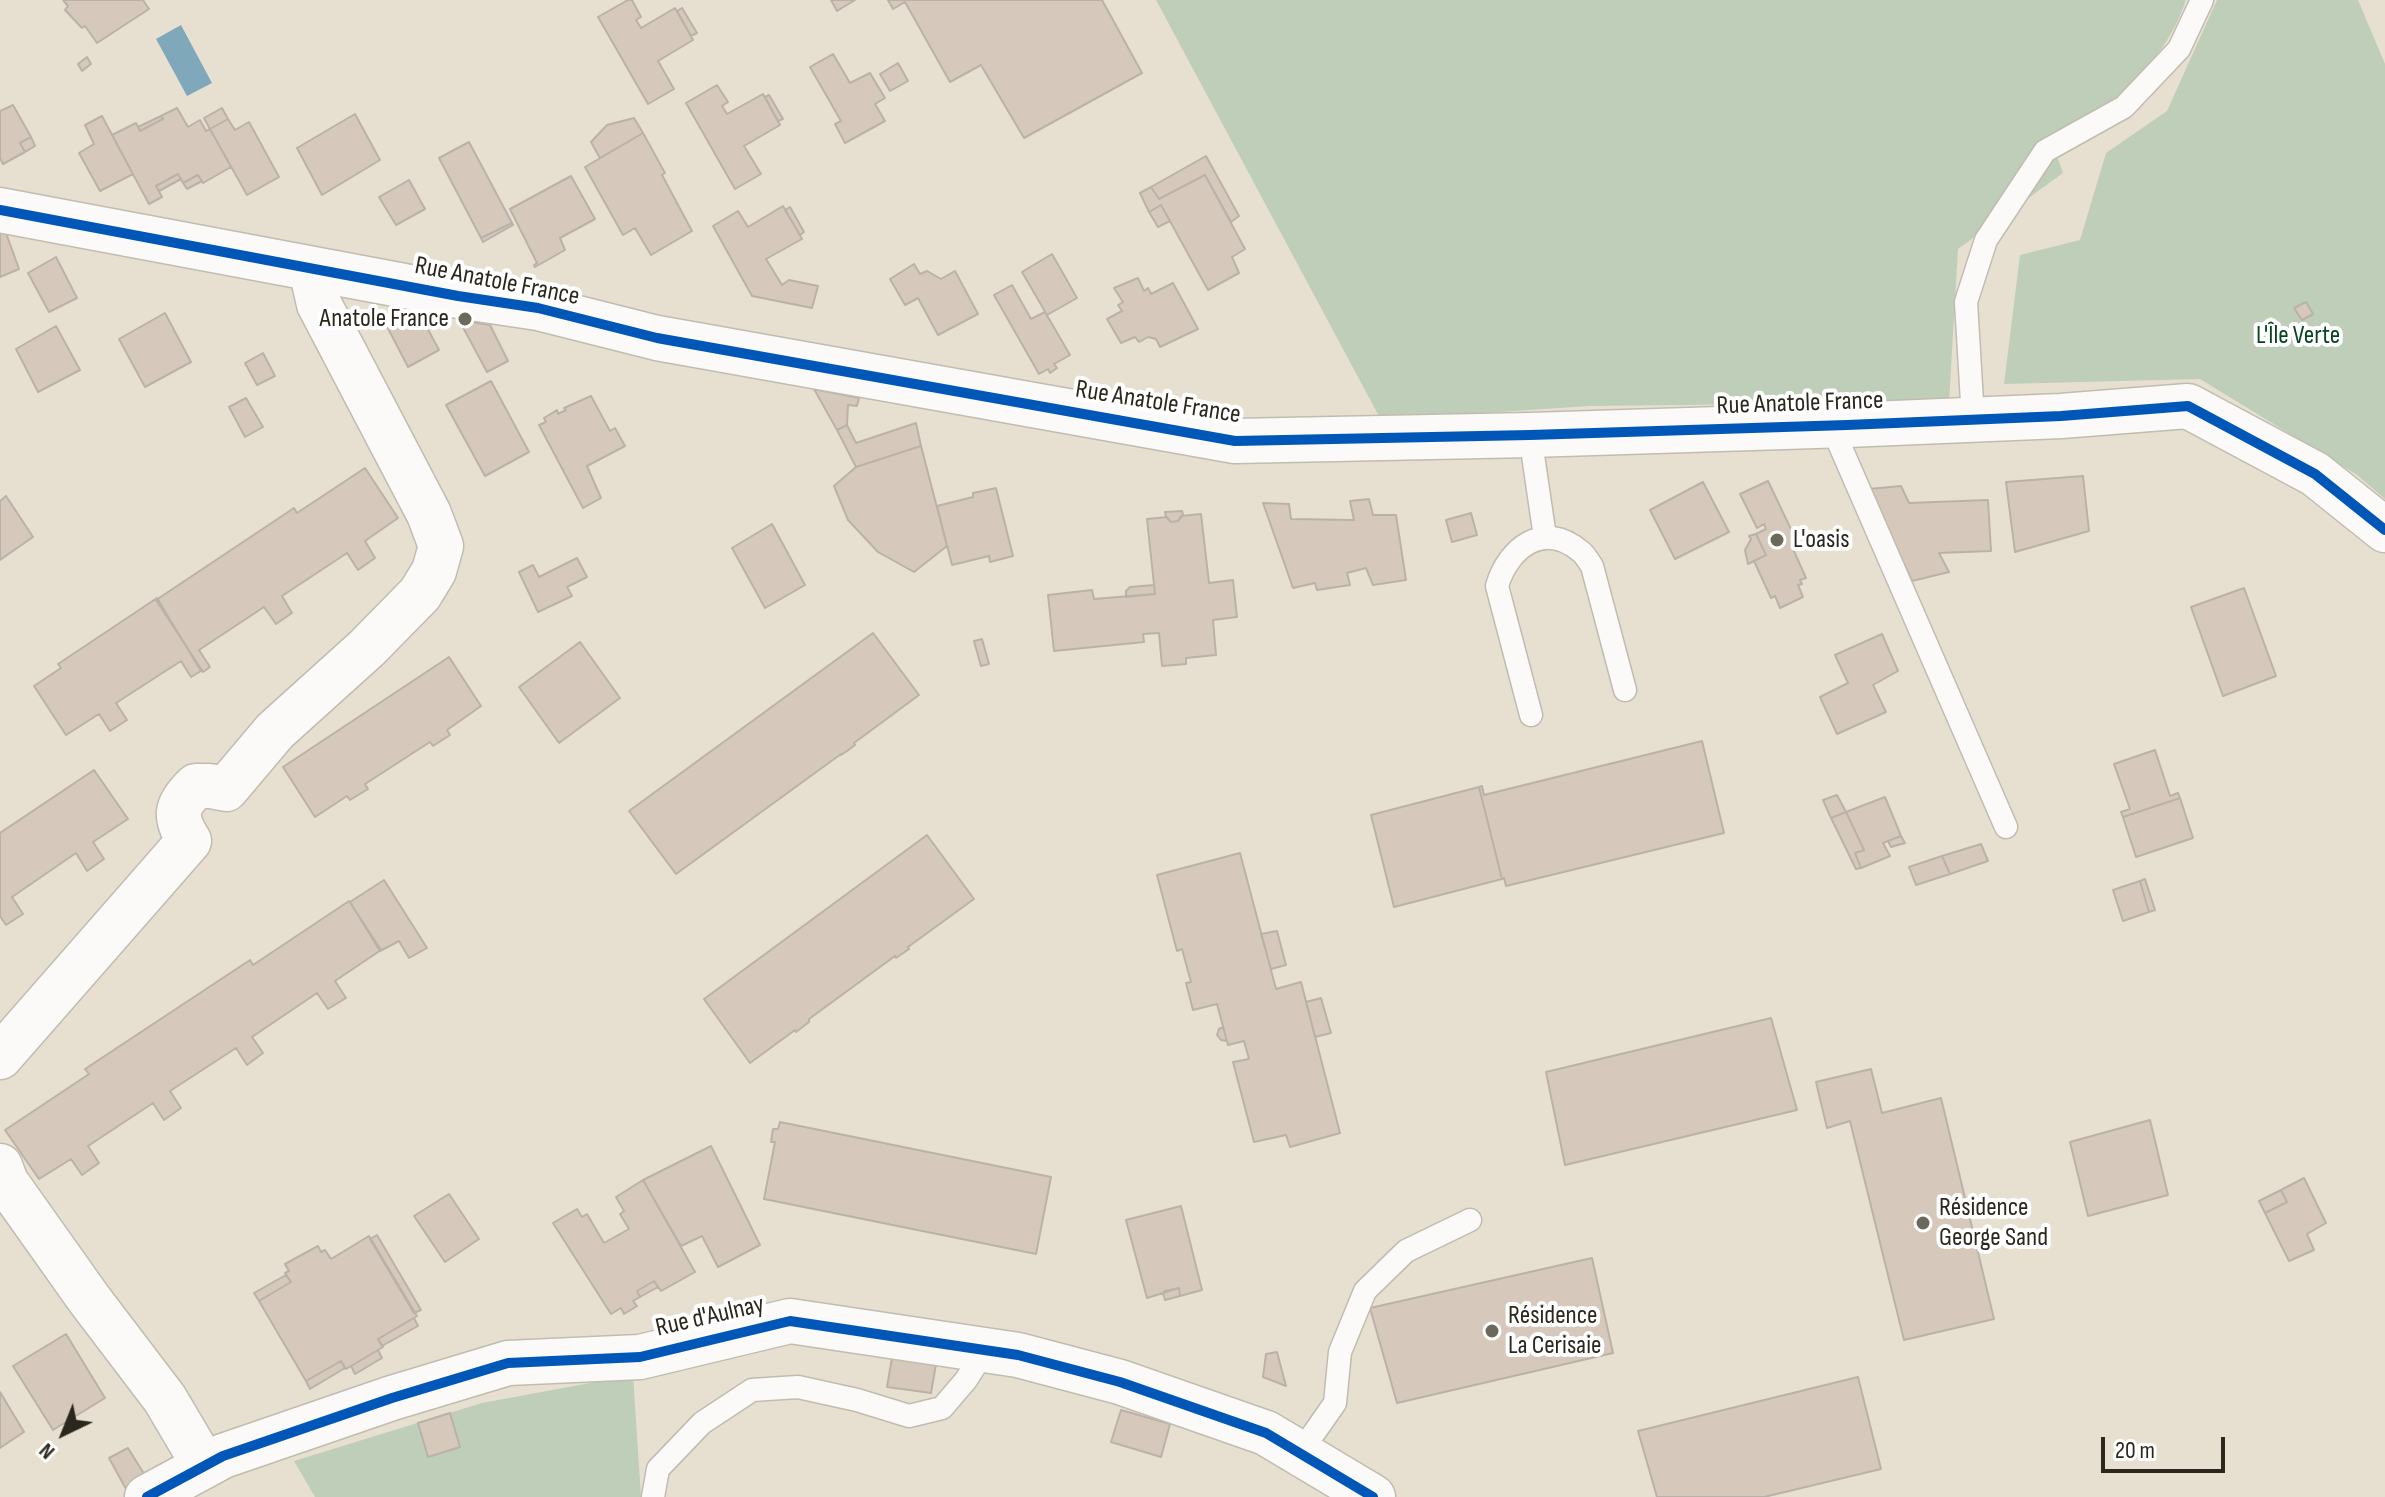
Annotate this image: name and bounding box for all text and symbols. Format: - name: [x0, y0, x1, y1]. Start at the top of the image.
- street label: Rue Anatole France: [412, 251, 582, 313]
- place label: Anatole France: [320, 303, 449, 335]
- marker: Anatole France: [456, 310, 474, 328]
- park label: L'Île Verte: [2256, 320, 2340, 352]
- street label: Rue Anatole France: [1073, 375, 1243, 431]
- street label: Rue Anatole France: [1716, 385, 1884, 423]
- place label: L'oasis: [1793, 524, 1849, 556]
- marker: L'oasis: [1768, 531, 1786, 549]
- place label: Résidence George Sand: [1939, 1192, 2048, 1254]
- marker: Résidence George Sand: [1914, 1214, 1932, 1232]
- street label: Rue d'Aulnay: [653, 1289, 767, 1345]
- place label: Résidence La Cerisaie: [1508, 1300, 1601, 1362]
- marker: Résidence La Cerisaie: [1483, 1322, 1501, 1340]
- north arrow: [24, 1393, 104, 1473]
- scale bar: [2105, 1421, 2229, 1471]
- text: 20 m: [2115, 1436, 2155, 1465]
- text: N: [34, 1437, 61, 1465]

